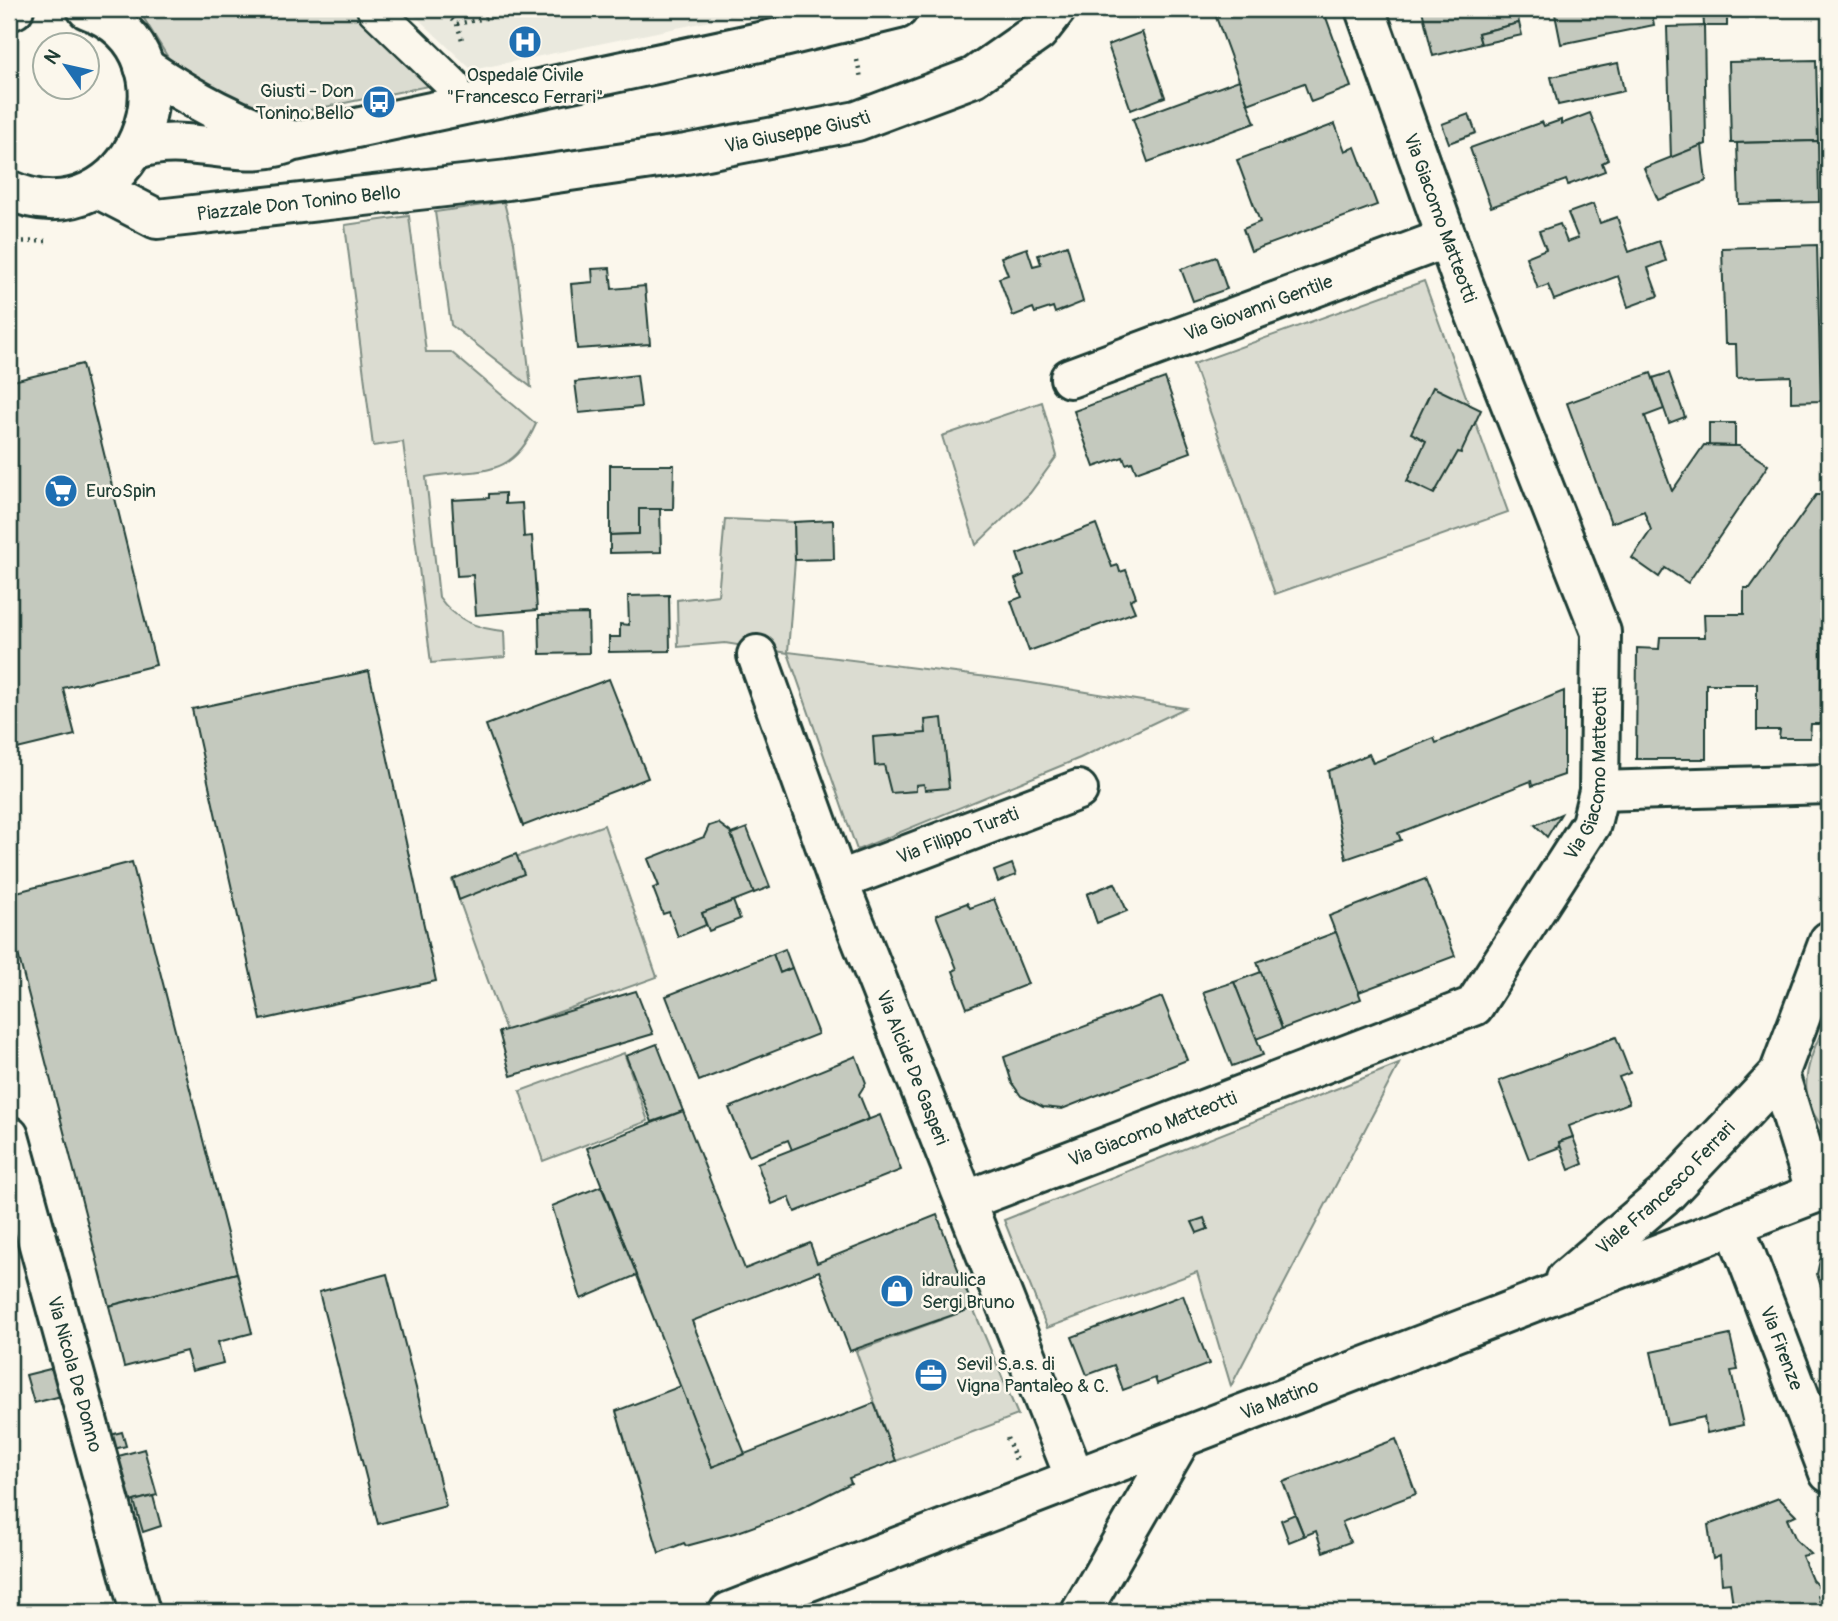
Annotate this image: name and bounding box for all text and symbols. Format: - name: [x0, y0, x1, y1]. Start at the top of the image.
- hospital icon: Ospedale Civile "Francesco Ferrari": [506, 23, 544, 61]
- north arrow: [32, 32, 102, 102]
- text: N: [39, 45, 66, 69]
- place label: Ospedale Civile "Francesco Ferrari": [447, 63, 603, 109]
- place label: Giusti - Don Tonino Bello: [256, 79, 354, 125]
- bus stop icon: Giusti - Don Tonino Bello: [360, 83, 398, 121]
- street label: Via Giuseppe Giusti: [723, 105, 874, 158]
- street label: Via Giacomo Matteotti: [1398, 130, 1482, 306]
- street label: Piazzale Don Tonino Bello: [195, 180, 402, 227]
- street label: Via Giovanni Gentile: [1181, 269, 1337, 347]
- supermarket icon: EuroSpin: [42, 472, 80, 510]
- place label: EuroSpin: [86, 479, 156, 503]
- street label: Via Giacomo Matteotti: [1559, 687, 1612, 865]
- street label: Via Filippo Turati: [893, 802, 1022, 870]
- street label: Via Alcide De Gasperi: [871, 987, 954, 1149]
- street label: Via Giacomo Matteotti: [1065, 1086, 1240, 1172]
- street label: Viale Francesco Ferrari: [1591, 1116, 1740, 1260]
- place label: idraulica Sergi Bruno: [922, 1268, 1015, 1314]
- shop icon: idraulica Sergi Bruno: [878, 1272, 916, 1310]
- street label: Via Nicola De Donno: [42, 1293, 107, 1455]
- street label: Via Firenze: [1755, 1303, 1809, 1394]
- place label: Sevil S.a.s. di Vigna Pantaleo & C.: [956, 1352, 1109, 1398]
- office icon: Sevil S.a.s. di Vigna Pantaleo & C.: [912, 1356, 950, 1394]
- street label: Via Matino: [1237, 1374, 1322, 1426]

